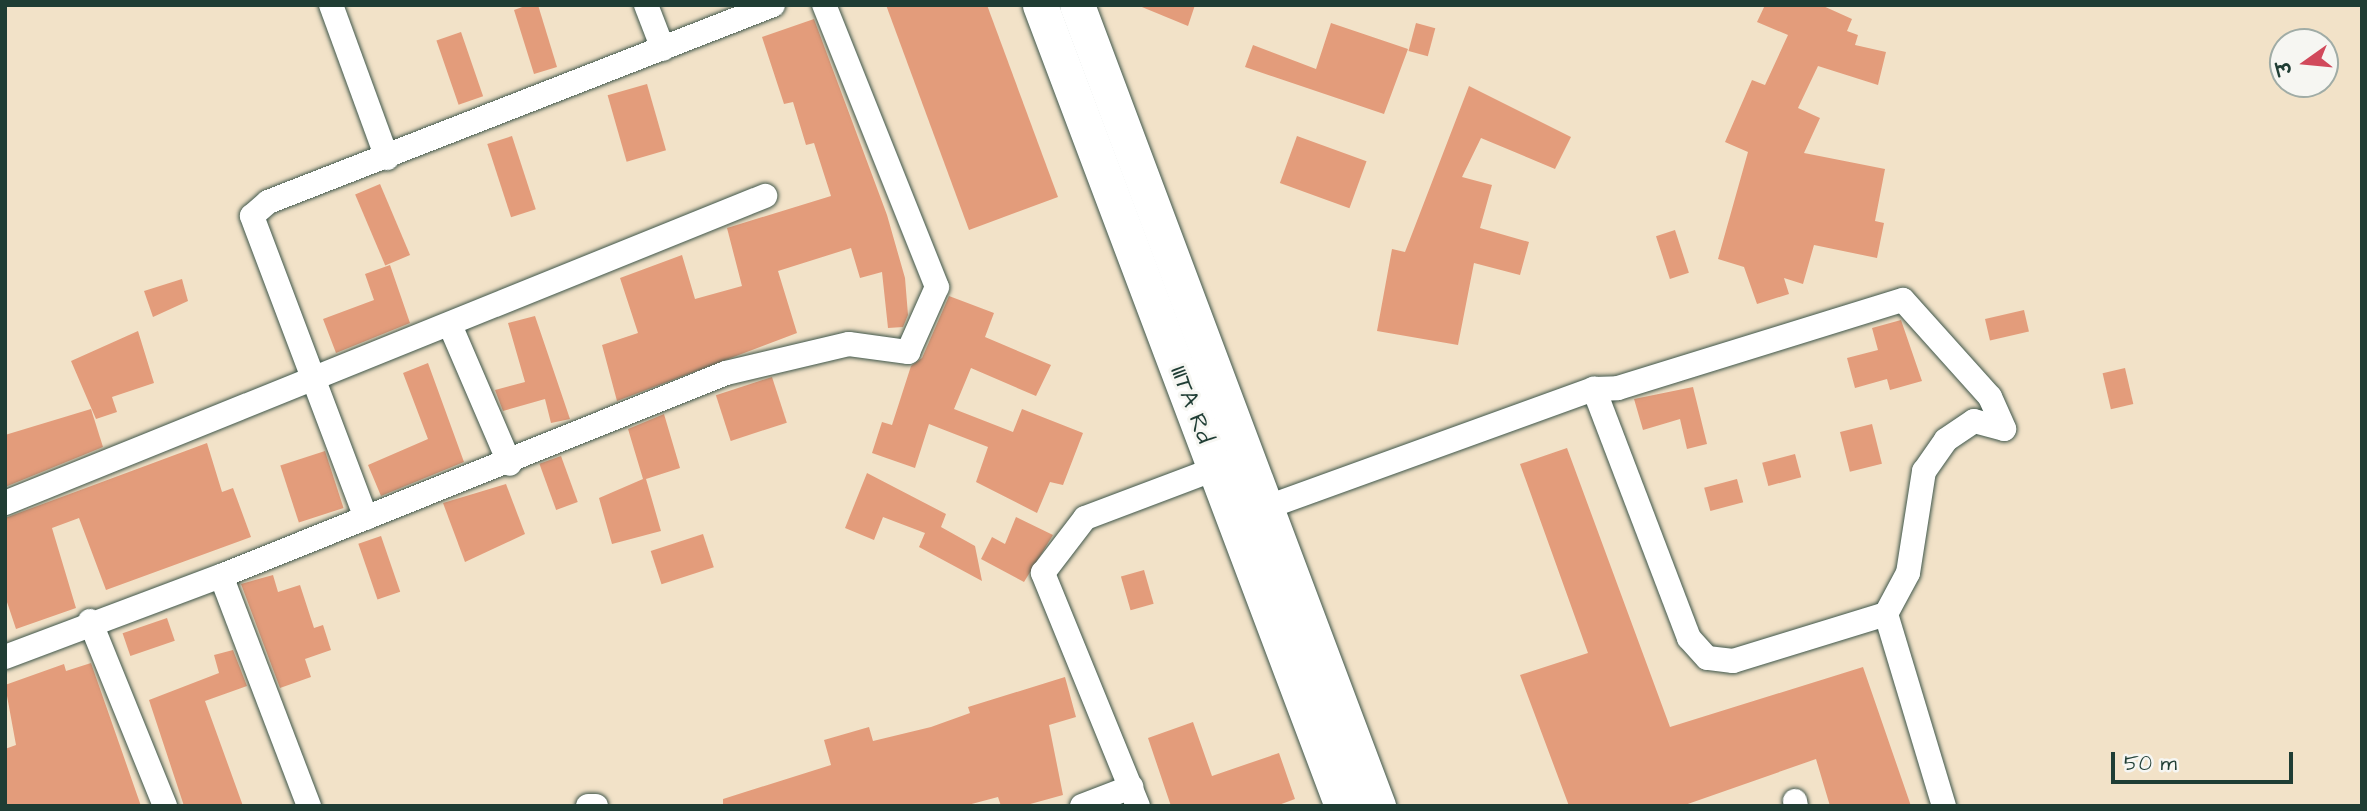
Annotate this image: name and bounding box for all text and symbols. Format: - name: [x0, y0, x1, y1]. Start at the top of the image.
- north arrow: [2269, 28, 2339, 98]
- text: उ: [2270, 58, 2300, 78]
- street label: IIITA Rd: [1163, 362, 1219, 448]
- scale bar: [2115, 738, 2297, 782]
- text: 50 m: [2124, 749, 2177, 778]

